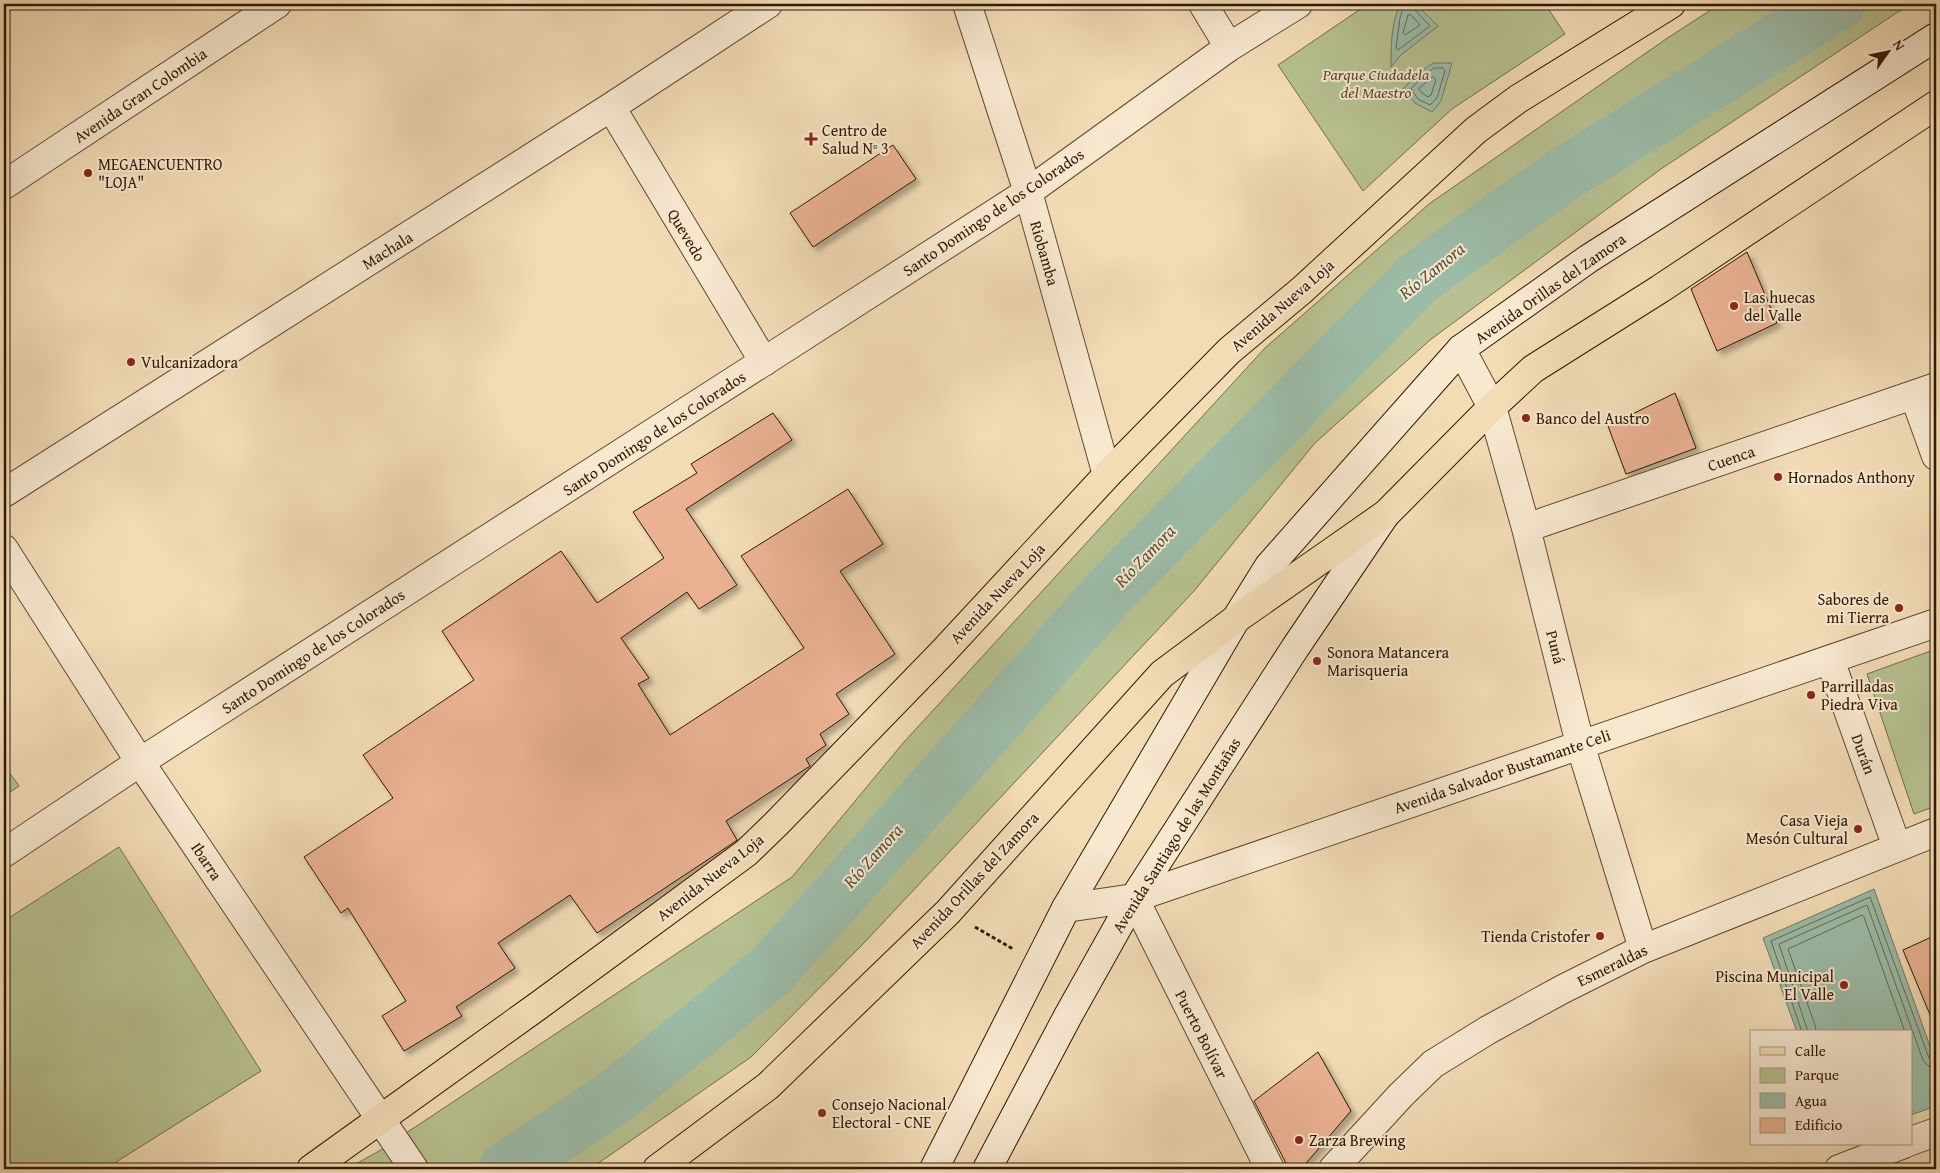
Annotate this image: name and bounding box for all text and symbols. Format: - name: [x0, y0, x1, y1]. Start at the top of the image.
- north arrow: [1862, 28, 1912, 78]
- text: N: [1888, 36, 1910, 55]
- street label: Avenida Gran Colombia: [69, 41, 212, 149]
- park label: Parque Ciudadela del Maestro: [1322, 62, 1430, 104]
- place label: Centro de Salud Nº 3: [822, 118, 889, 160]
- marker: Centro de Salud Nº 3: [804, 132, 818, 146]
- street label: Santo Domingo de los Colorados: [897, 142, 1089, 282]
- place label: MEGAENCUENTRO "LOJA": [98, 152, 223, 194]
- marker: MEGAENCUENTRO "LOJA": [82, 167, 94, 179]
- street label: Quevedo: [662, 204, 712, 266]
- street label: Riobamba: [1024, 218, 1066, 289]
- street label: Machala: [357, 225, 418, 275]
- street label: Avenida Orillas del Zamora: [1470, 226, 1631, 349]
- water label: Río Zamora: [1392, 235, 1471, 306]
- street label: Avenida Nueva Loja: [1225, 253, 1339, 357]
- place label: Las huecas del Valle: [1744, 285, 1815, 327]
- marker: Las huecas del Valle: [1728, 300, 1740, 312]
- place label: Vulcanizadora: [141, 350, 238, 374]
- marker: Vulcanizadora: [125, 356, 137, 368]
- street label: Santo Domingo de los Colorados: [558, 365, 750, 501]
- place label: Banco del Austro: [1536, 406, 1649, 430]
- marker: Banco del Austro: [1520, 412, 1532, 424]
- street label: Cuenca: [1704, 439, 1758, 477]
- place label: Hornados Anthony: [1788, 465, 1915, 489]
- marker: Hornados Anthony: [1772, 471, 1784, 483]
- water label: Río Zamora: [1107, 518, 1182, 594]
- street label: Avenida Nueva Loja: [944, 537, 1051, 649]
- street label: Santo Domingo de los Colorados: [217, 583, 409, 719]
- place label: Sabores de mi Tierra: [1817, 587, 1889, 629]
- marker: Sabores de mi Tierra: [1893, 602, 1905, 614]
- street label: Puná: [1540, 628, 1572, 667]
- place label: Sonora Matancera Marisqueria: [1327, 640, 1450, 682]
- marker: Sonora Matancera Marisqueria: [1311, 655, 1323, 667]
- place label: Parrilladas Piedra Viva: [1821, 674, 1898, 716]
- marker: Parrilladas Piedra Viva: [1805, 689, 1817, 701]
- street label: Avenida Salvador Bustamante Celi: [1390, 722, 1614, 819]
- street label: Durán: [1846, 730, 1882, 778]
- street label: Avenida Santiago de las Montañas: [1106, 733, 1246, 937]
- street label: Avenida Orillas del Zamora: [904, 806, 1044, 954]
- place label: Casa Vieja Mesón Cultural: [1746, 808, 1849, 850]
- water label: Río Zamora: [836, 817, 909, 895]
- marker: Casa Vieja Mesón Cultural: [1852, 823, 1864, 835]
- street label: Avenida Nueva Loja: [651, 827, 769, 927]
- street label: Ibarra: [185, 837, 229, 885]
- place label: Tienda Cristofer: [1481, 924, 1590, 948]
- marker: Tienda Cristofer: [1594, 930, 1606, 942]
- street label: Esmeraldas: [1573, 938, 1651, 992]
- place label: Piscina Municipal El Valle: [1715, 964, 1835, 1006]
- marker: Piscina Municipal El Valle: [1838, 979, 1850, 991]
- street label: Puerto Bolívar: [1169, 985, 1235, 1083]
- legend: [1750, 1030, 1912, 1146]
- text: Calle: [1795, 1040, 1826, 1061]
- text: Parque: [1795, 1064, 1839, 1085]
- text: Agua: [1795, 1090, 1827, 1111]
- place label: Consejo Nacional Electoral - CNE: [832, 1092, 947, 1134]
- marker: Consejo Nacional Electoral - CNE: [816, 1107, 828, 1119]
- text: Edificio: [1795, 1114, 1843, 1135]
- place label: Zarza Brewing: [1309, 1128, 1405, 1152]
- marker: Zarza Brewing: [1293, 1134, 1305, 1146]

